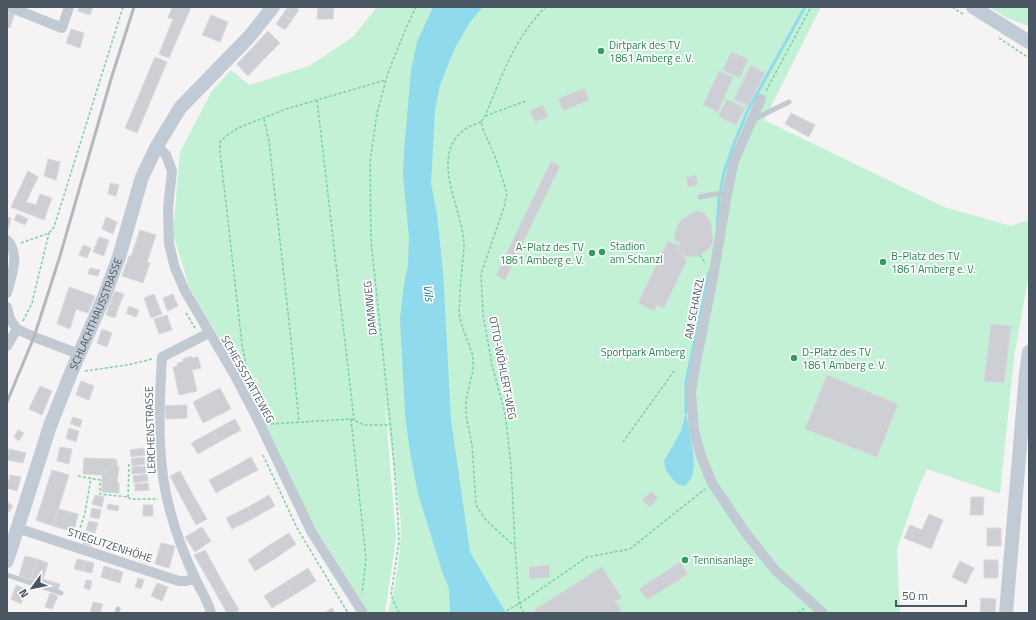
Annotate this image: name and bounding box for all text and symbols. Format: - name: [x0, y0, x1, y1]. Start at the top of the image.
- place label: Dirtpark des TV 1861 Amberg e. V.: [609, 37, 694, 66]
- marker: Dirtpark des TV 1861 Amberg e. V.: [596, 46, 606, 56]
- place label: Stadion am Schanzl: [610, 238, 663, 267]
- place label: A-Platz des TV 1861 Amberg e. V.: [499, 239, 585, 268]
- marker: Stadion am Schanzl: [597, 247, 607, 257]
- marker: A-Platz des TV 1861 Amberg e. V.: [587, 248, 597, 258]
- place label: B-Platz des TV 1861 Amberg e. V.: [891, 248, 976, 277]
- street label: SCHLACHTHAUSSTRASSE: [65, 255, 126, 372]
- marker: B-Platz des TV 1861 Amberg e. V.: [878, 257, 888, 267]
- street label: AM SCHANZL: [680, 275, 708, 340]
- street label: DAMMWEG: [359, 280, 381, 336]
- water label: Vils: [419, 284, 440, 303]
- street label: OTTO-WÖHLERT-WEG: [485, 315, 521, 421]
- street label: SCHIESSSTÄTTEWEG: [217, 332, 279, 426]
- park label: Sportpark Amberg: [601, 344, 686, 360]
- place label: D-Platz des TV 1861 Amberg e. V.: [802, 344, 887, 373]
- marker: D-Platz des TV 1861 Amberg e. V.: [789, 353, 799, 363]
- street label: LERCHENSTRASSE: [140, 386, 160, 474]
- street label: STIEGLITZENHÖHE: [65, 524, 155, 566]
- place label: Tennisanlage: [693, 552, 754, 568]
- marker: Tennisanlage: [680, 555, 690, 565]
- north arrow: [12, 568, 52, 608]
- scale bar: [896, 582, 966, 608]
- text: N: [15, 586, 32, 601]
- text: 50 m: [902, 586, 928, 605]

